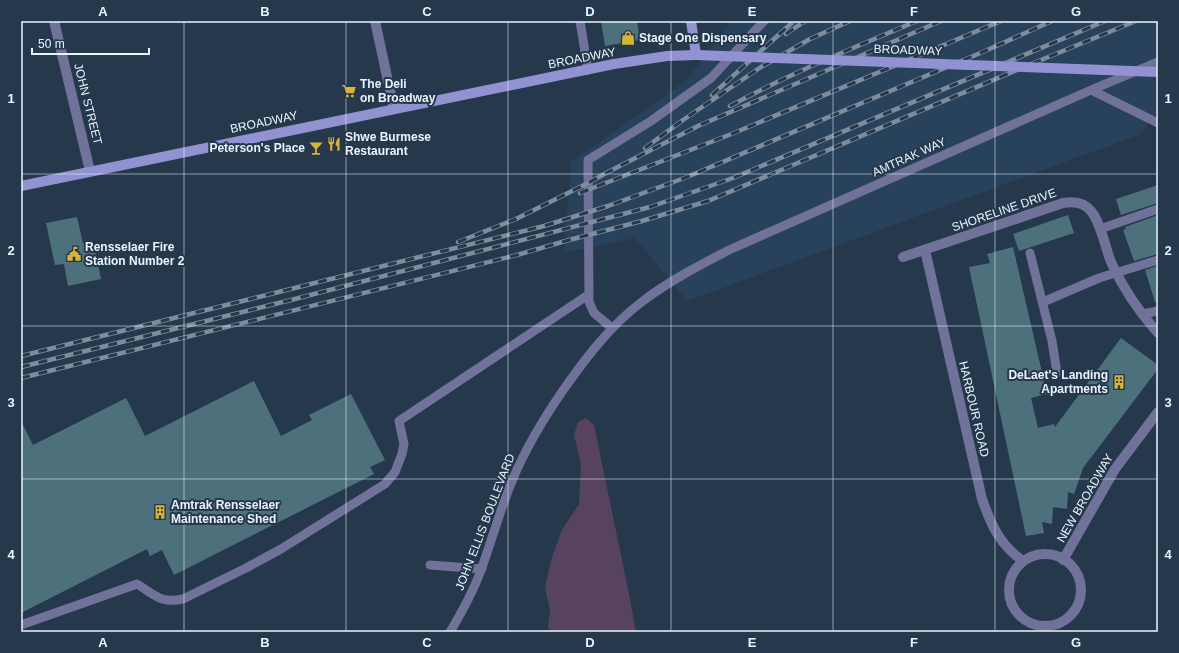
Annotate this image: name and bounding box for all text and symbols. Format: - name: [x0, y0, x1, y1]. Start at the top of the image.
- text: A: [98, 4, 108, 19]
- text: B: [260, 4, 270, 19]
- text: C: [422, 4, 432, 19]
- text: D: [585, 4, 595, 19]
- text: E: [748, 4, 757, 19]
- text: F: [910, 4, 918, 19]
- text: G: [1071, 4, 1081, 19]
- scale bar: [32, 30, 149, 56]
- shop icon: Stage One Dispensary: [620, 30, 636, 46]
- place label: Stage One Dispensary: [639, 31, 767, 45]
- text: 50 m: [38, 37, 65, 51]
- street label: BROADWAY: [873, 42, 943, 58]
- street label: BROADWAY: [547, 45, 617, 71]
- street label: JOHN STREET: [71, 62, 105, 147]
- place label: The Deli on Broadway: [360, 77, 436, 105]
- supermarket icon: The Deli on Broadway: [341, 83, 357, 99]
- text: 1: [7, 91, 15, 106]
- text: 1: [1164, 91, 1172, 106]
- street label: BROADWAY: [229, 108, 299, 136]
- place label: Shwe Burmese Restaurant: [345, 130, 431, 158]
- street label: AMTRAK WAY: [870, 134, 948, 180]
- restaurant icon: Shwe Burmese Restaurant: [326, 136, 342, 152]
- bar icon: Peterson's Place: [308, 140, 324, 156]
- place label: Peterson's Place: [209, 141, 305, 155]
- street label: SHORELINE DRIVE: [950, 186, 1058, 234]
- place label: Rensselaer Fire Station Number 2: [85, 240, 185, 268]
- text: 2: [7, 243, 15, 258]
- text: 2: [1164, 243, 1172, 258]
- public building icon: Rensselaer Fire Station Number 2: [66, 246, 82, 262]
- street label: HARBOUR ROAD: [956, 360, 992, 459]
- place label: DeLaet's Landing Apartments: [1008, 368, 1108, 396]
- building icon: DeLaet's Landing Apartments: [1111, 374, 1127, 390]
- text: 3: [7, 395, 15, 410]
- text: 3: [1164, 395, 1172, 410]
- street label: JOHN ELLIS BOULEVARD: [452, 451, 518, 592]
- street label: NEW BROADWAY: [1054, 451, 1116, 545]
- place label: Amtrak Rensselaer Maintenance Shed: [171, 498, 280, 526]
- building icon: Amtrak Rensselaer Maintenance Shed: [152, 504, 168, 520]
- text: 4: [7, 547, 15, 562]
- text: 4: [1164, 547, 1172, 562]
- text: A: [98, 635, 108, 650]
- text: B: [260, 635, 270, 650]
- text: C: [422, 635, 432, 650]
- text: D: [585, 635, 595, 650]
- text: E: [748, 635, 757, 650]
- text: F: [910, 635, 918, 650]
- text: G: [1071, 635, 1081, 650]

